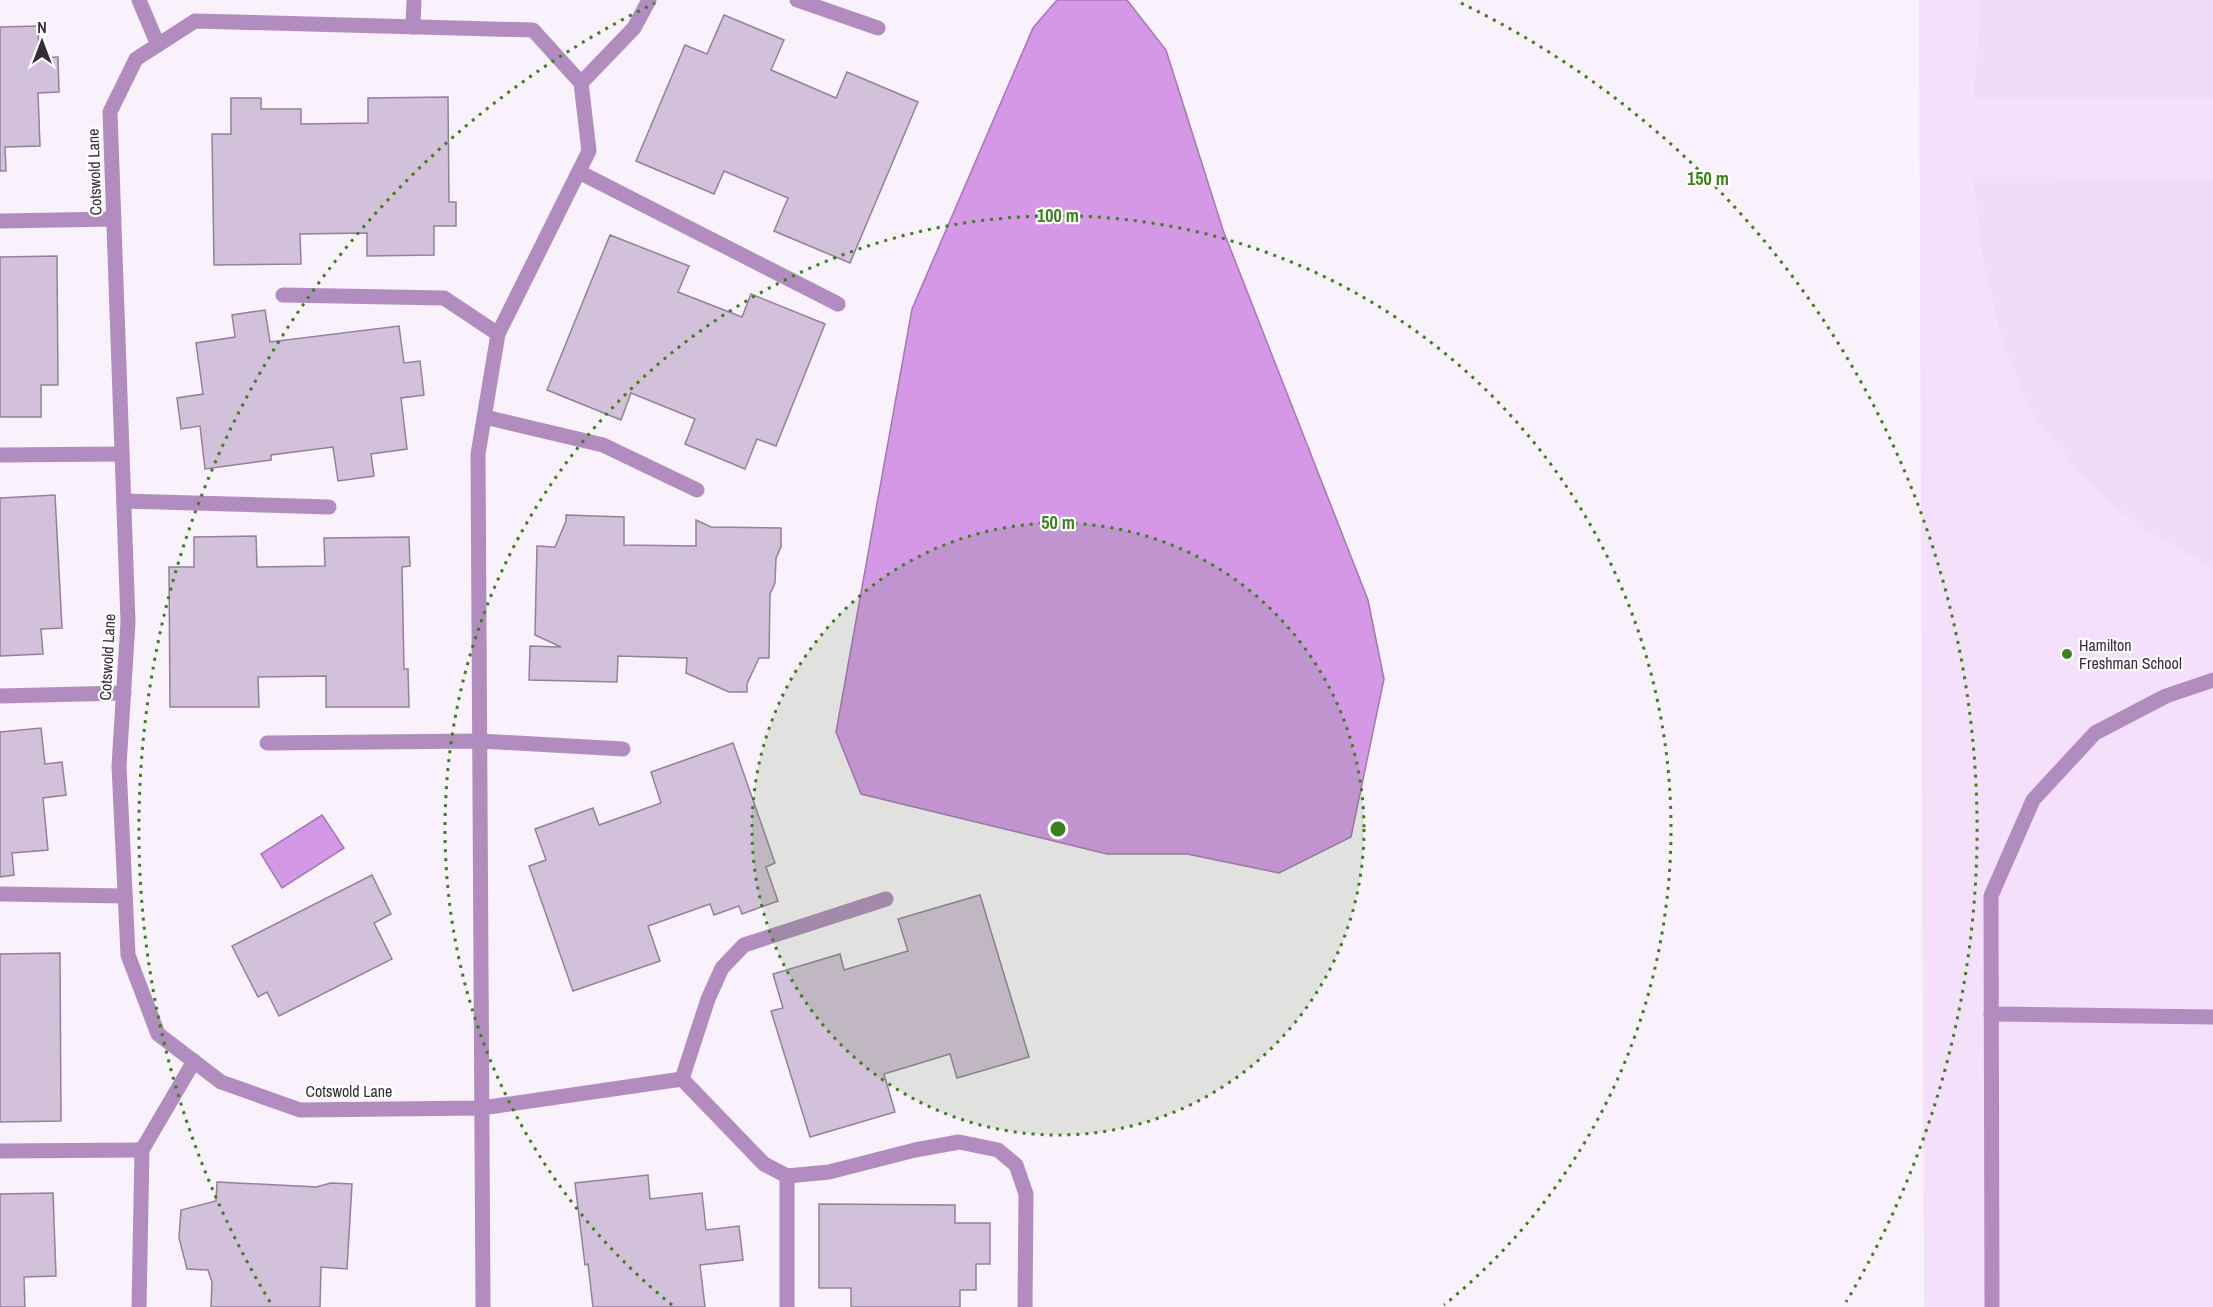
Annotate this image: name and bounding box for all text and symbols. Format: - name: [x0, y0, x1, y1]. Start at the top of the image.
- north arrow: [12, 12, 72, 72]
- text: N: [37, 16, 47, 38]
- street label: Cotswold Lane: [81, 128, 107, 216]
- text: 150 m: [1687, 166, 1729, 191]
- text: 100 m: [1037, 203, 1079, 228]
- text: 50 m: [1041, 510, 1075, 535]
- street label: Cotswold Lane: [94, 613, 120, 701]
- place label: Hamilton Freshman School: [2079, 634, 2182, 674]
- marker: Hamilton Freshman School: [2060, 647, 2074, 661]
- centre of rings: [1048, 819, 1068, 839]
- street label: Cotswold Lane: [306, 1080, 392, 1102]

